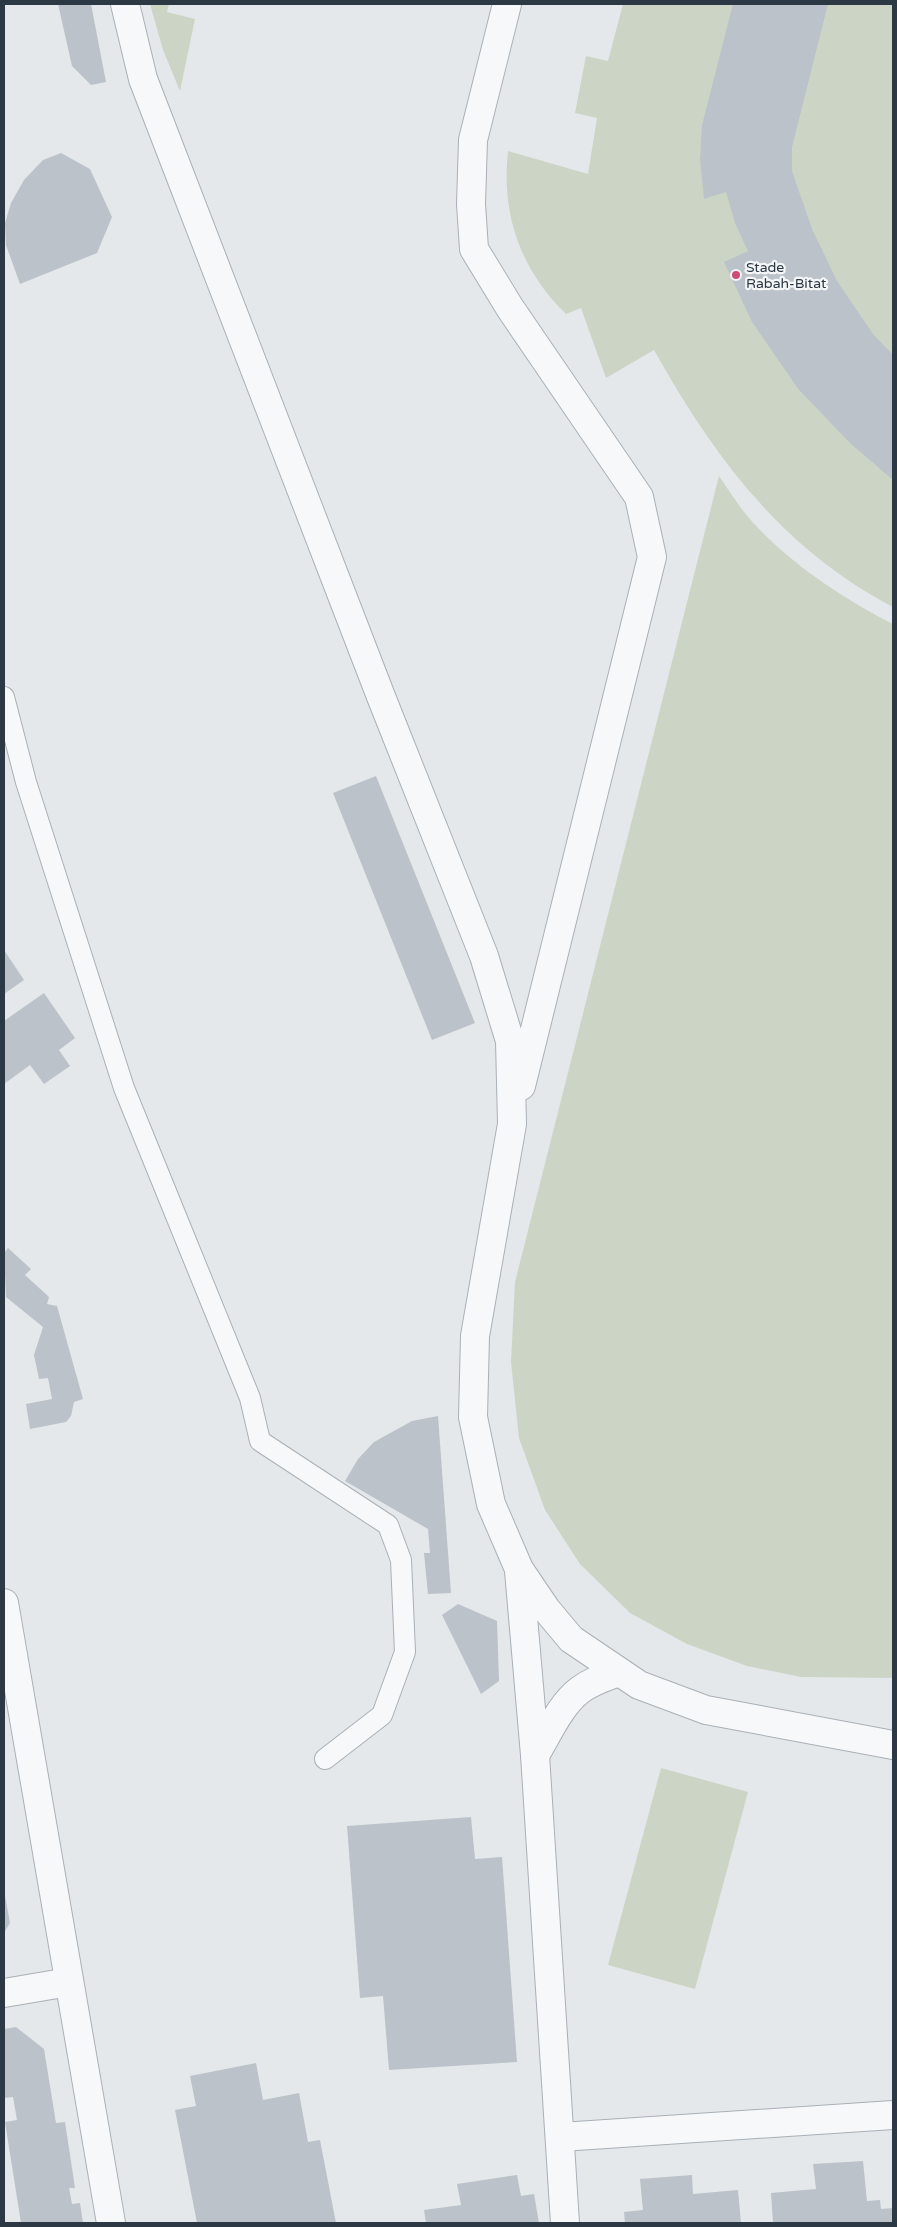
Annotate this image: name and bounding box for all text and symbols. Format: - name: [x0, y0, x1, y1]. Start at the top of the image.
- place label: Stade Rabah-Bitat: [746, 259, 827, 292]
- marker: Stade Rabah-Bitat: [730, 269, 742, 281]

